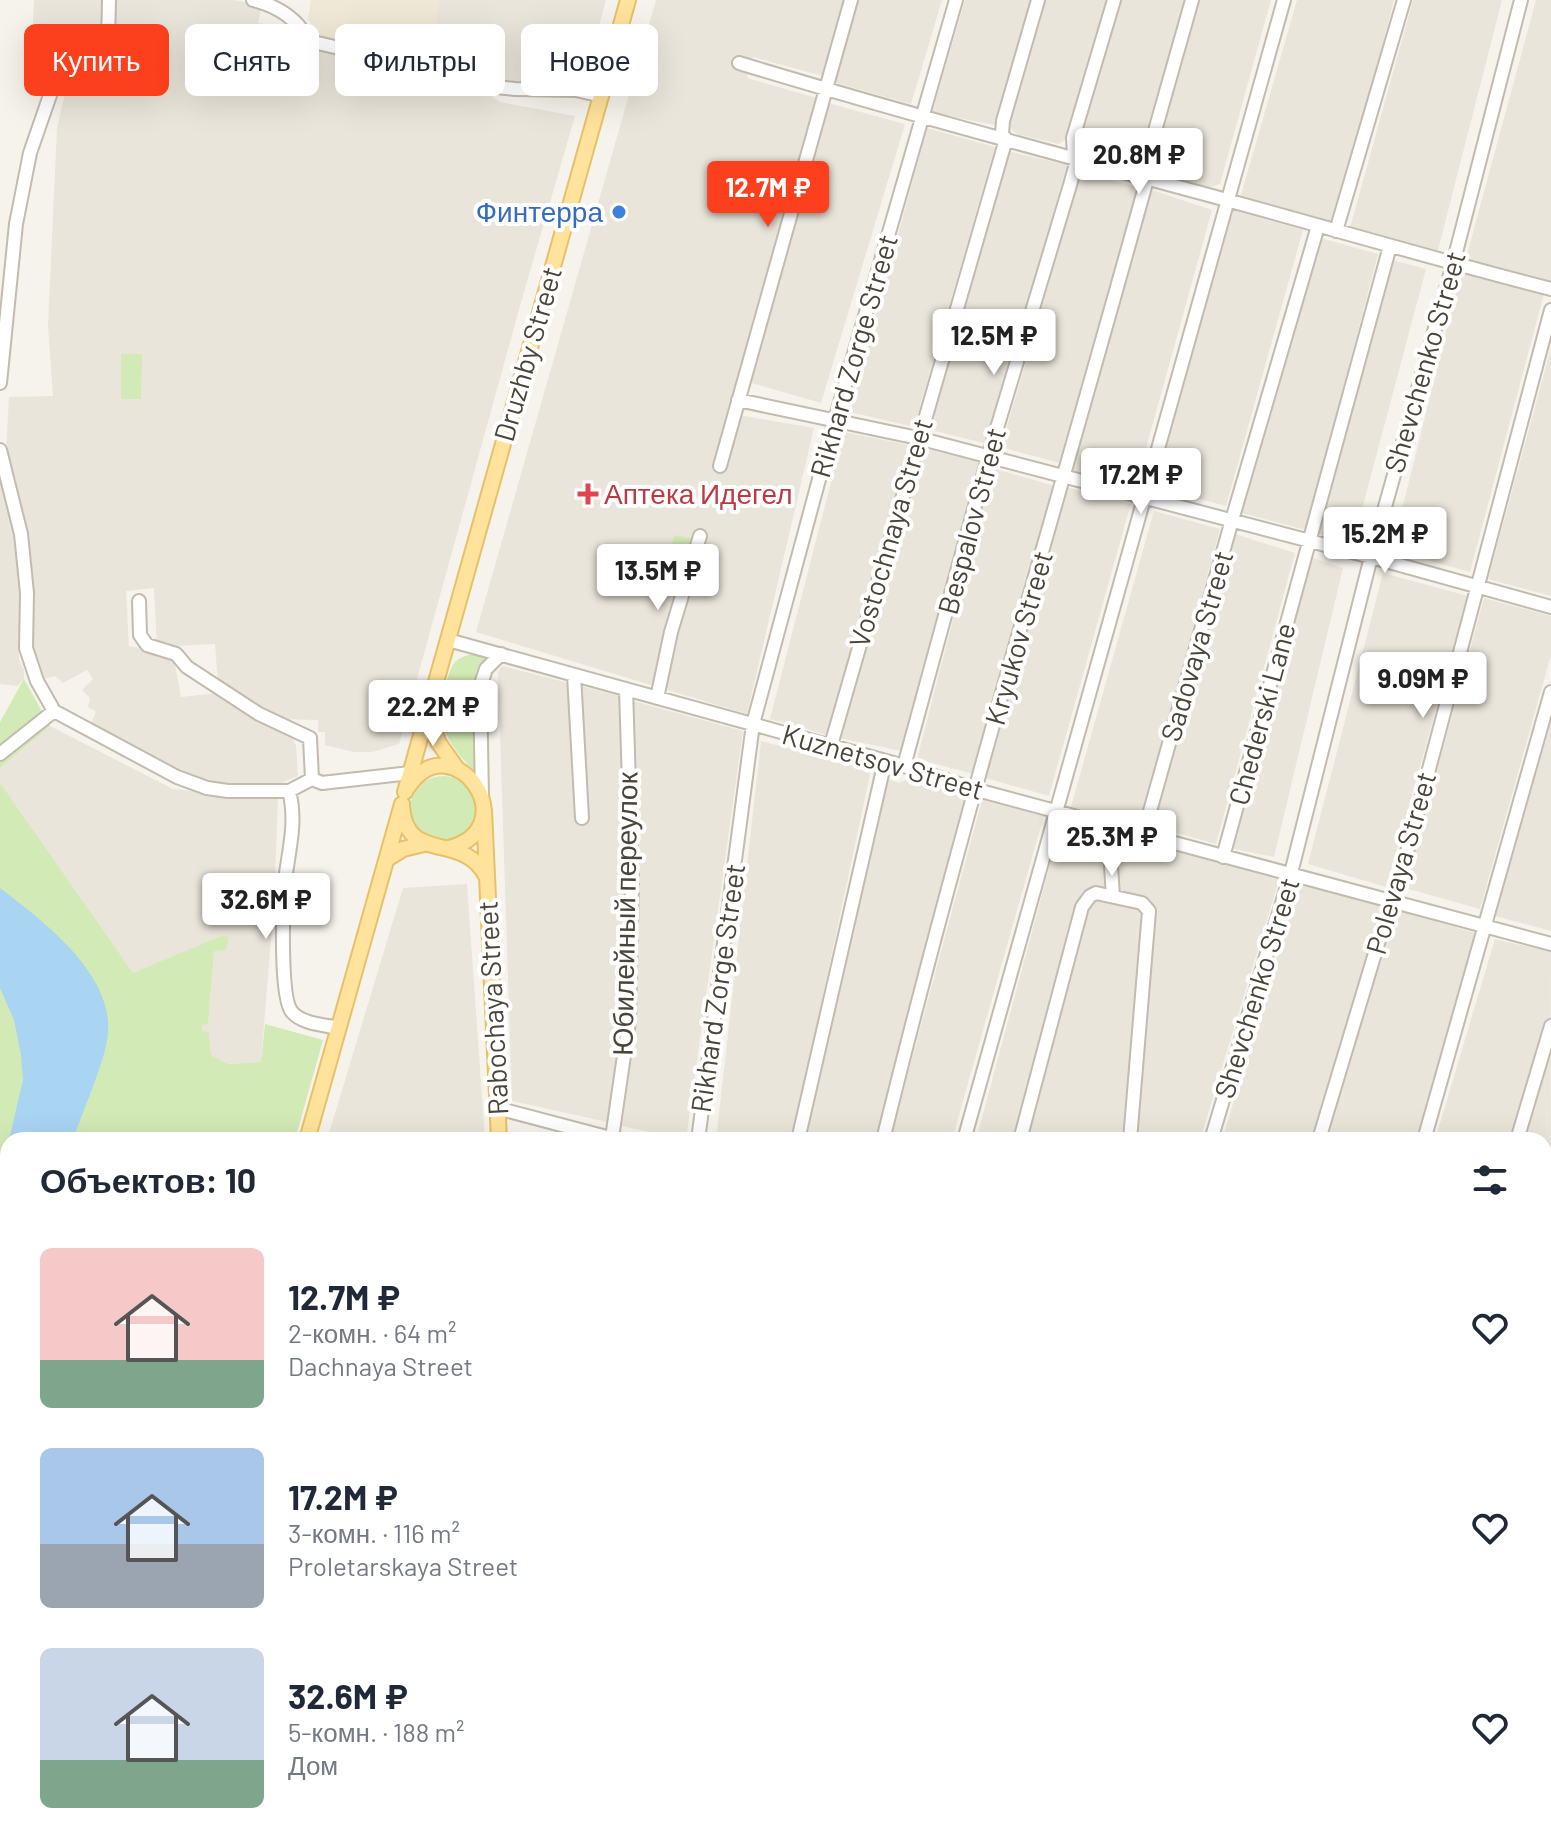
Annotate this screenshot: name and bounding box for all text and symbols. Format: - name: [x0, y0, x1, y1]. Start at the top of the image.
- chip: Купить: [24, 24, 169, 96]
- chip: Снять: [185, 24, 319, 96]
- chip: Фильтры: [335, 24, 505, 96]
- chip: Новое: [521, 24, 658, 96]
- pin: 20.8M ₽: [1065, 128, 1213, 196]
- text: 20.8M ₽: [1093, 138, 1185, 169]
- pin: 12.7M ₽: [694, 161, 842, 229]
- text: 12.7M ₽: [725, 171, 811, 202]
- place label: Финтерра: [476, 194, 603, 228]
- marker: Финтерра: [610, 203, 628, 221]
- street label: Rikhard Zorge Street: [802, 230, 904, 481]
- street label: Shevchenko Street: [1376, 247, 1472, 476]
- street label: Druzhby Street: [486, 263, 568, 445]
- pin: 12.5M ₽: [920, 309, 1068, 377]
- text: 12.5M ₽: [951, 319, 1037, 350]
- street label: Vostochnaya Street: [841, 414, 939, 651]
- street label: Bespalov Street: [930, 424, 1012, 618]
- pin: 17.2M ₽: [1067, 448, 1215, 516]
- text: 17.2M ₽: [1099, 458, 1183, 489]
- place label: Аптека Идегел: [604, 476, 793, 510]
- marker: Аптека Идегел: [579, 485, 597, 503]
- pin: 15.2M ₽: [1311, 507, 1459, 575]
- text: 15.2M ₽: [1342, 517, 1428, 548]
- pin: 13.5M ₽: [584, 544, 732, 612]
- street label: Kryukov Street: [977, 547, 1059, 729]
- street label: Sadovaya Street: [1153, 547, 1239, 745]
- text: 13.5M ₽: [615, 554, 701, 585]
- street label: Chederski Lane: [1220, 619, 1302, 809]
- pin: 9.09M ₽: [1349, 652, 1497, 720]
- text: 9.09M ₽: [1378, 662, 1468, 693]
- pin: 22.2M ₽: [359, 680, 507, 748]
- text: 22.2M ₽: [387, 690, 479, 721]
- street label: Kuznetsov Street: [779, 716, 988, 806]
- street label: Polevaya Street: [1358, 767, 1442, 958]
- street label: Юбилейный переулок: [605, 771, 643, 1056]
- pin: 25.3M ₽: [1038, 810, 1186, 878]
- text: 25.3M ₽: [1066, 820, 1158, 851]
- street label: Rikhard Zorge Street: [683, 861, 751, 1115]
- pin: 32.6M ₽: [192, 873, 340, 941]
- street label: Shevchenko Street: [1206, 873, 1306, 1102]
- text: 32.6M ₽: [220, 883, 312, 914]
- street label: Rabochaya Street: [469, 900, 515, 1116]
- icon: filters: [1468, 1158, 1512, 1202]
- text: Объектов: 10: [40, 1159, 256, 1200]
- text: 12.7M ₽: [288, 1276, 400, 1317]
- icon: home: [104, 1280, 200, 1376]
- icon: heart: [1468, 1306, 1512, 1350]
- text: 2-комн. · 64 m²: [288, 1317, 457, 1348]
- text: Dachnaya Street: [288, 1350, 473, 1381]
- text: 17.2M ₽: [288, 1476, 398, 1517]
- icon: home: [104, 1480, 200, 1576]
- icon: heart: [1468, 1506, 1512, 1550]
- text: 3-комн. · 116 m²: [288, 1517, 460, 1548]
- text: Proletarskaya Street: [288, 1550, 518, 1581]
- text: 32.6M ₽: [288, 1675, 408, 1716]
- icon: home: [104, 1680, 200, 1776]
- icon: heart: [1468, 1706, 1512, 1750]
- text: 5-комн. · 188 m²: [288, 1716, 464, 1747]
- text: Дом: [288, 1749, 338, 1780]

